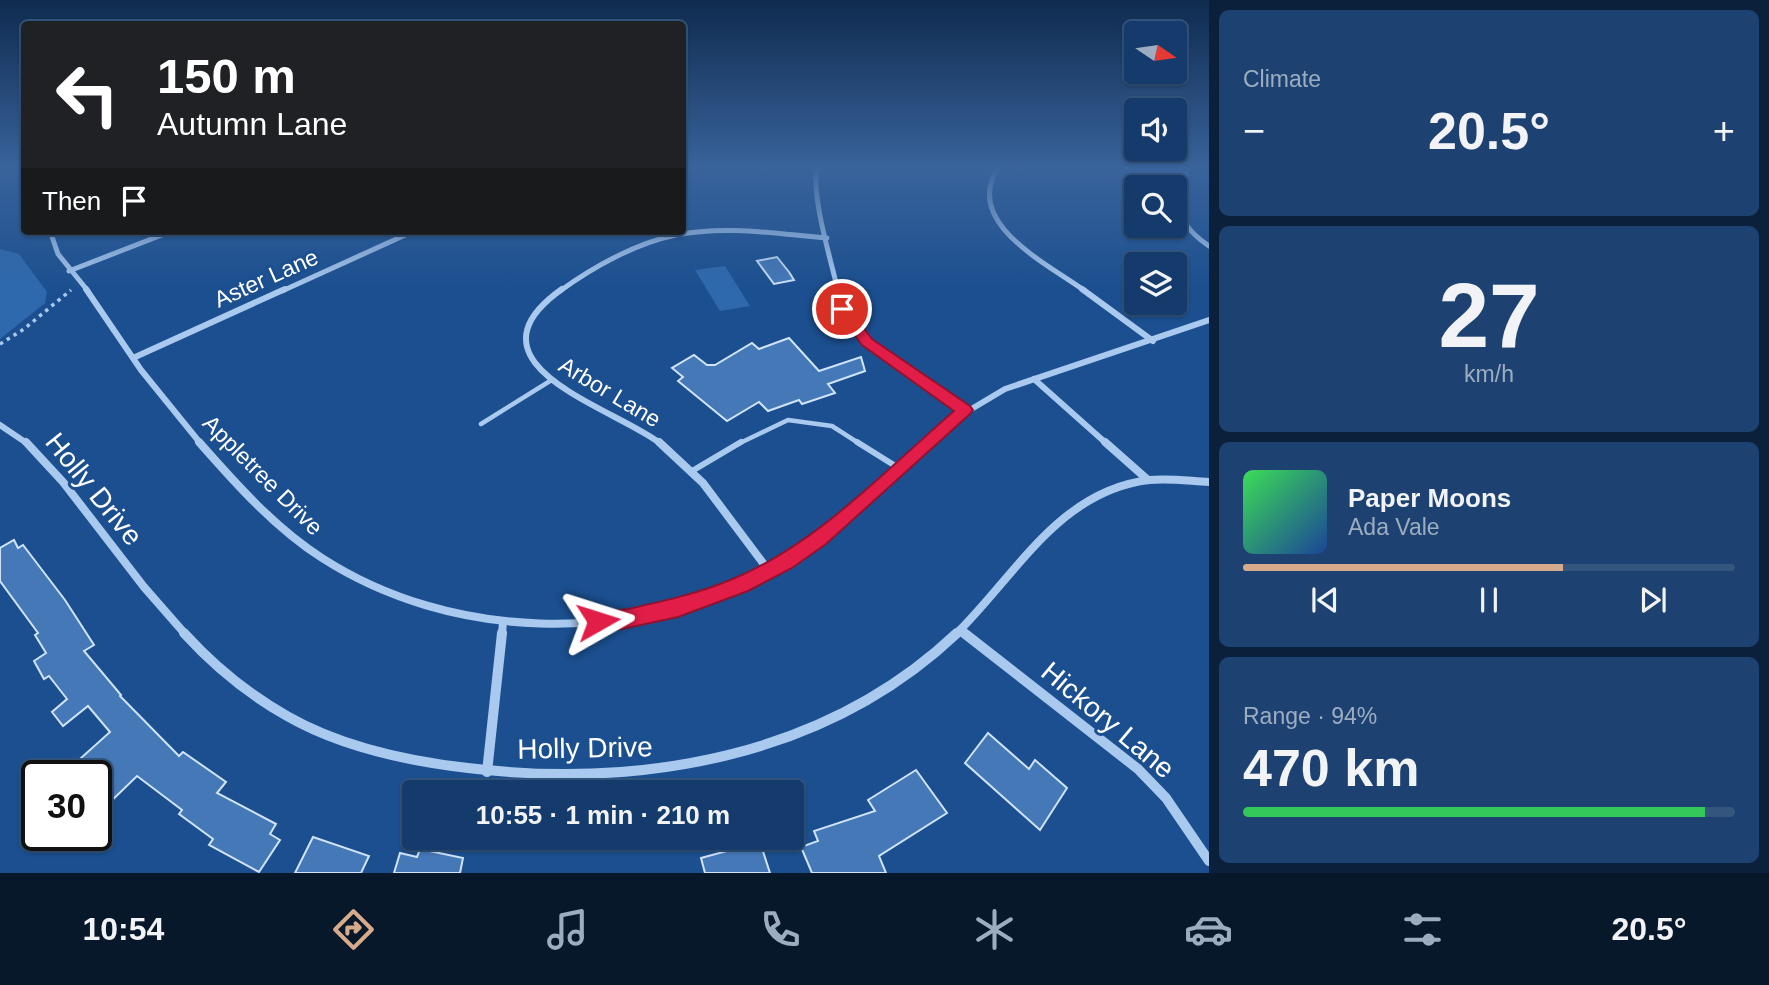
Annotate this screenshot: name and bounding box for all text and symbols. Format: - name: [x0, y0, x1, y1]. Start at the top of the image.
- north arrow: [1124, 21, 1186, 84]
- map controls: [1124, 21, 1187, 315]
- icon: left: [42, 49, 133, 140]
- text: 150 m: [157, 49, 296, 103]
- text: Climate: [1243, 66, 1321, 92]
- button: sound: [1124, 98, 1187, 161]
- text: 20.5°: [1428, 102, 1550, 160]
- text: Autumn Lane: [157, 106, 347, 142]
- text: −: [1243, 110, 1265, 152]
- text: +: [1713, 110, 1735, 152]
- button: search: [1124, 175, 1187, 238]
- icon: arrive: [115, 182, 153, 220]
- text: Then: [42, 186, 101, 216]
- street label: Aster Lane: [210, 243, 322, 313]
- button: layers: [1124, 252, 1187, 315]
- text: 27: [1438, 265, 1540, 366]
- pin: [812, 279, 872, 339]
- icon: arrive: [823, 290, 861, 328]
- street label: Arbor Lane: [555, 352, 665, 432]
- text: km/h: [1464, 361, 1514, 387]
- street label: Appletree Drive: [198, 410, 328, 540]
- street label: Holly Drive: [39, 427, 149, 551]
- text: Paper Moons: [1348, 483, 1511, 513]
- text: Ada Vale: [1348, 514, 1440, 540]
- icon: previous: [1306, 581, 1344, 619]
- icon: pause: [1470, 581, 1508, 619]
- icon: next: [1634, 581, 1672, 619]
- position arrow: [561, 584, 635, 658]
- street label: Hickory Lane: [1035, 656, 1181, 784]
- text: Range · 94%: [1243, 703, 1377, 729]
- street label: Holly Drive: [517, 731, 653, 765]
- text: 470 km: [1243, 739, 1419, 797]
- speed limit sign: 30: [21, 760, 112, 851]
- text: 10:55 · 1 min · 210 m: [476, 800, 730, 830]
- icon: directions: [329, 905, 378, 954]
- icon: music: [543, 905, 592, 954]
- icon: phone: [756, 905, 805, 954]
- icon: climate: [970, 905, 1019, 954]
- icon: car: [1184, 905, 1233, 954]
- icon: filters: [1398, 905, 1447, 954]
- text: 10:54: [82, 911, 164, 947]
- text: 20.5°: [1611, 911, 1687, 947]

